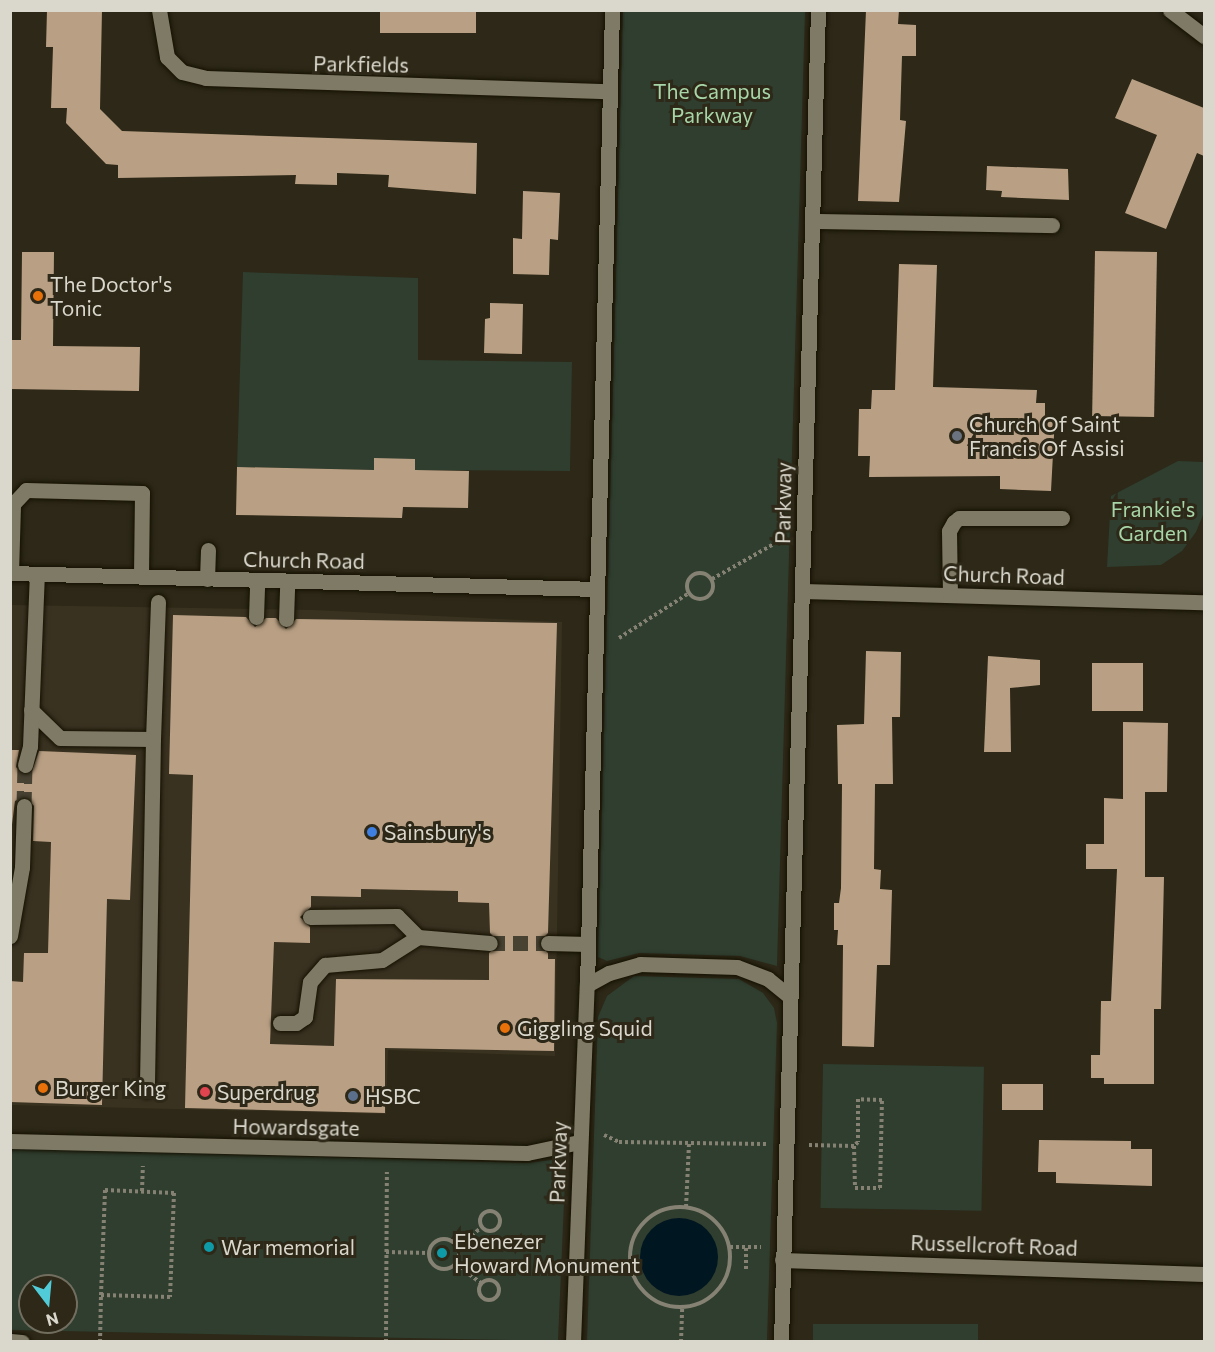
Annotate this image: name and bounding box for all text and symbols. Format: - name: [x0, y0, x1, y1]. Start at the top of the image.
- street label: Parkfields: [313, 51, 409, 77]
- park label: The Campus Parkway: [653, 78, 771, 128]
- place label: The Doctor's Tonic: [50, 271, 172, 321]
- marker: The Doctor's Tonic: [31, 289, 45, 303]
- place label: Church Of Saint Francis Of Assisi: [969, 411, 1125, 461]
- marker: Church Of Saint Francis Of Assisi: [950, 429, 964, 443]
- street label: Parkway: [770, 462, 796, 544]
- park label: Frankie's Garden: [1111, 496, 1195, 546]
- street label: Church Road: [243, 546, 365, 574]
- street label: Church Road: [943, 560, 1065, 590]
- place label: Sainsbury's: [384, 819, 491, 845]
- marker: Sainsbury's: [365, 825, 379, 839]
- place label: Giggling Squid: [517, 1015, 653, 1041]
- marker: Giggling Squid: [498, 1021, 512, 1035]
- place label: Burger King: [55, 1075, 166, 1101]
- place label: Superdrug: [217, 1079, 316, 1105]
- marker: Burger King: [36, 1081, 50, 1095]
- place label: HSBC: [365, 1083, 421, 1109]
- marker: Superdrug: [198, 1085, 212, 1099]
- marker: HSBC: [346, 1089, 360, 1103]
- street label: Howardsgate: [232, 1113, 360, 1141]
- street label: Parkway: [544, 1121, 572, 1203]
- place label: Ebenezer Howard Monument: [454, 1228, 640, 1278]
- street label: Russellcroft Road: [910, 1229, 1078, 1261]
- place label: War memorial: [221, 1234, 355, 1260]
- marker: War memorial: [202, 1240, 216, 1254]
- marker: Ebenezer Howard Monument: [435, 1246, 449, 1260]
- north arrow: [18, 1274, 78, 1334]
- text: N: [44, 1309, 61, 1331]

